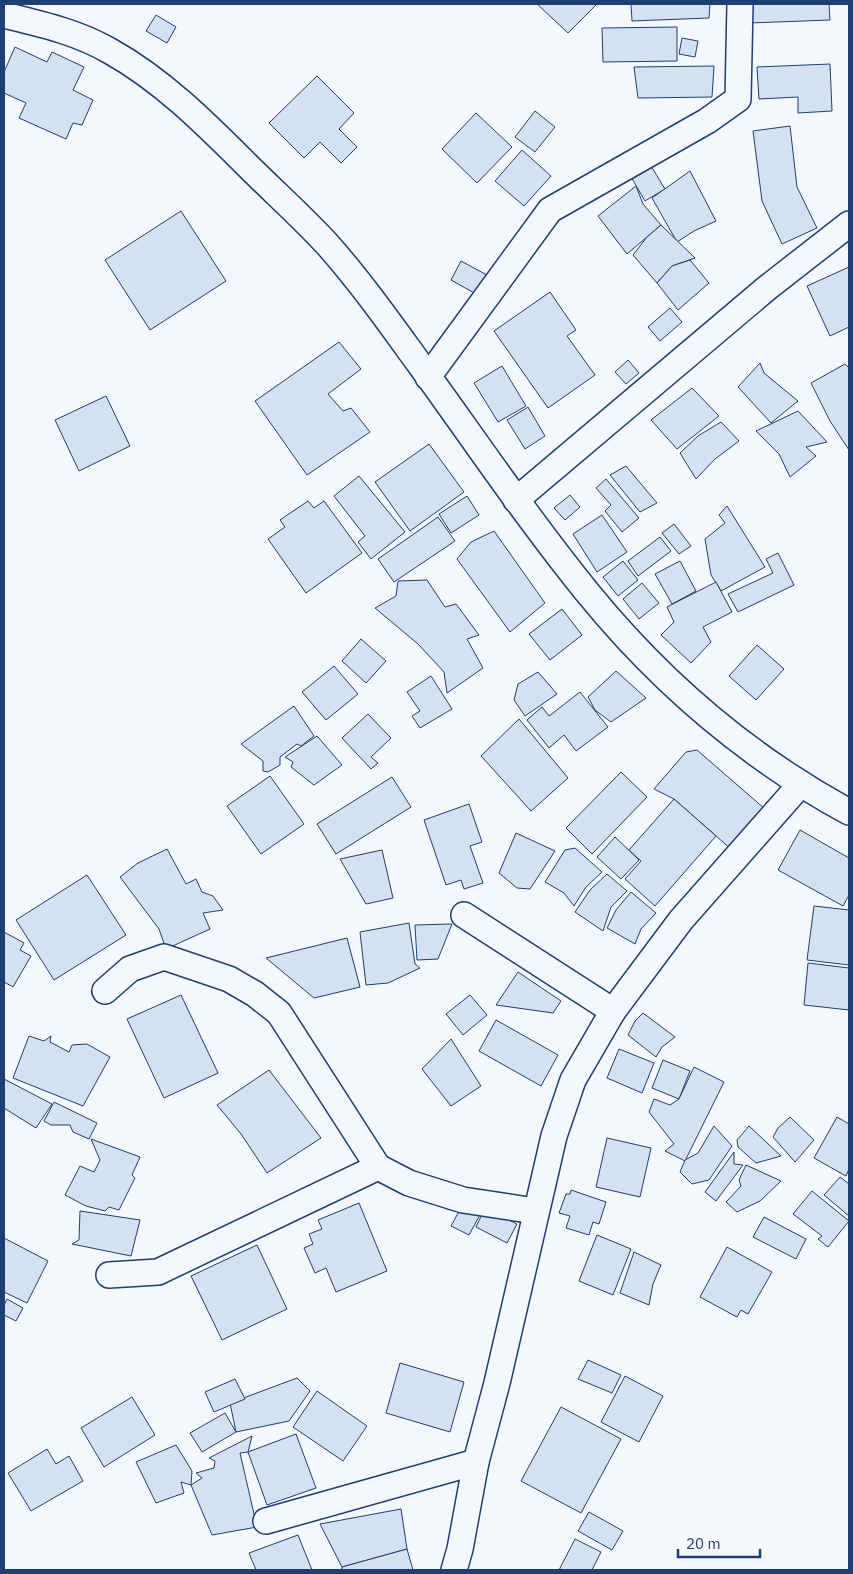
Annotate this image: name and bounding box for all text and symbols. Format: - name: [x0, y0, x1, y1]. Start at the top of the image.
- scale bar: [678, 1526, 760, 1558]
- text: 20 m: [686, 1534, 721, 1553]

